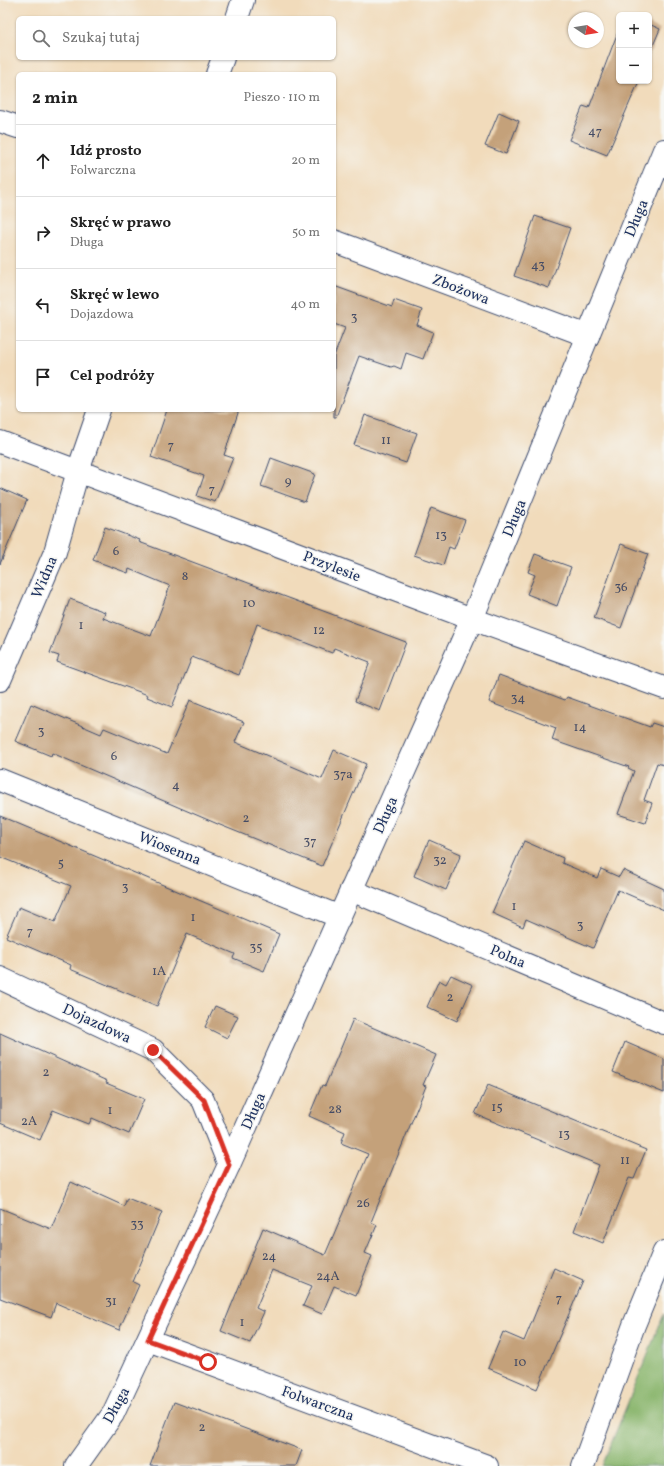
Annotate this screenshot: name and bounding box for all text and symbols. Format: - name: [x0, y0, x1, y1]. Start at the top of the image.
- north arrow: [568, 12, 604, 48]
- map controls: [616, 12, 652, 84]
- button: +: [616, 12, 652, 48]
- search box: [16, 16, 336, 60]
- icon: search: [30, 27, 52, 49]
- text: Szukaj tutaj: [62, 28, 140, 49]
- button: −: [616, 48, 652, 84]
- text: 2 min: [32, 87, 78, 110]
- text: Pieszo · 110 m: [244, 89, 320, 107]
- house number: 47: [588, 123, 602, 141]
- text: Idź prosto: [70, 141, 142, 162]
- icon: ahead: [32, 150, 54, 172]
- text: 20 m: [291, 152, 320, 170]
- text: Folwarczna: [70, 162, 136, 180]
- street label: Długa: [620, 197, 654, 241]
- text: Skręć w prawo: [70, 213, 171, 234]
- icon: right: [32, 222, 54, 244]
- text: 50 m: [292, 224, 320, 242]
- text: Długa: [70, 234, 104, 252]
- house number: 43: [531, 257, 545, 275]
- street label: Zbożowa: [429, 270, 492, 311]
- text: Skręć w lewo: [70, 285, 159, 306]
- icon: left: [32, 294, 54, 316]
- text: 40 m: [291, 296, 320, 314]
- text: Dojazdowa: [70, 306, 134, 324]
- house number: 3: [351, 309, 358, 327]
- icon: arrive: [32, 366, 54, 388]
- text: Cel podróży: [70, 366, 154, 387]
- house number: 11: [381, 432, 391, 450]
- house number: 7: [168, 437, 174, 455]
- house number: 9: [285, 473, 292, 491]
- house number: 7: [209, 481, 215, 499]
- street label: Długa: [498, 497, 532, 541]
- house number: 13: [435, 527, 447, 545]
- house number: 6: [113, 543, 120, 561]
- street label: Przylesie: [300, 547, 363, 588]
- street label: Widna: [27, 553, 64, 602]
- house number: 8: [182, 568, 188, 586]
- house number: 36: [614, 579, 628, 597]
- house number: 10: [243, 595, 256, 613]
- house number: 1: [78, 617, 84, 635]
- house number: 12: [313, 622, 325, 640]
- house number: 34: [511, 690, 525, 708]
- house number: 14: [574, 719, 587, 737]
- house number: 3: [38, 723, 45, 741]
- house number: 6: [111, 748, 118, 766]
- house number: 37a: [333, 766, 353, 784]
- house number: 4: [172, 777, 180, 795]
- street label: Długa: [369, 794, 404, 838]
- house number: 2: [243, 810, 250, 828]
- street label: Wiosenna: [135, 827, 204, 871]
- house number: 37: [304, 833, 316, 851]
- house number: 32: [433, 852, 447, 870]
- house number: 5: [58, 855, 64, 873]
- house number: 3: [122, 879, 129, 897]
- house number: 1: [511, 898, 517, 916]
- house number: 1: [190, 909, 196, 927]
- house number: 3: [577, 917, 584, 935]
- house number: 7: [27, 923, 33, 941]
- house number: 35: [250, 939, 262, 957]
- street label: Polna: [486, 940, 529, 974]
- house number: 1A: [152, 963, 166, 981]
- house number: 2: [447, 989, 454, 1007]
- street label: Dojazdowa: [59, 999, 134, 1049]
- route end: [144, 1041, 162, 1059]
- house number: 2: [43, 1064, 50, 1082]
- street label: Długa: [237, 1090, 272, 1134]
- house number: 15: [491, 1099, 503, 1117]
- house number: 28: [328, 1101, 342, 1119]
- house number: 1: [107, 1102, 113, 1120]
- house number: 2A: [21, 1113, 37, 1131]
- house number: 13: [558, 1126, 570, 1144]
- house number: 11: [620, 1152, 630, 1170]
- house number: 26: [356, 1195, 370, 1213]
- house number: 33: [130, 1216, 144, 1234]
- house number: 24: [262, 1248, 276, 1266]
- house number: 24A: [316, 1268, 340, 1286]
- house number: 7: [556, 1290, 562, 1308]
- house number: 31: [105, 1293, 117, 1311]
- house number: 1: [239, 1314, 245, 1332]
- route start: [199, 1353, 217, 1371]
- house number: 10: [514, 1354, 527, 1372]
- street label: Folwarczna: [278, 1382, 357, 1427]
- street label: Długa: [99, 1384, 136, 1428]
- house number: 2: [199, 1419, 206, 1437]

